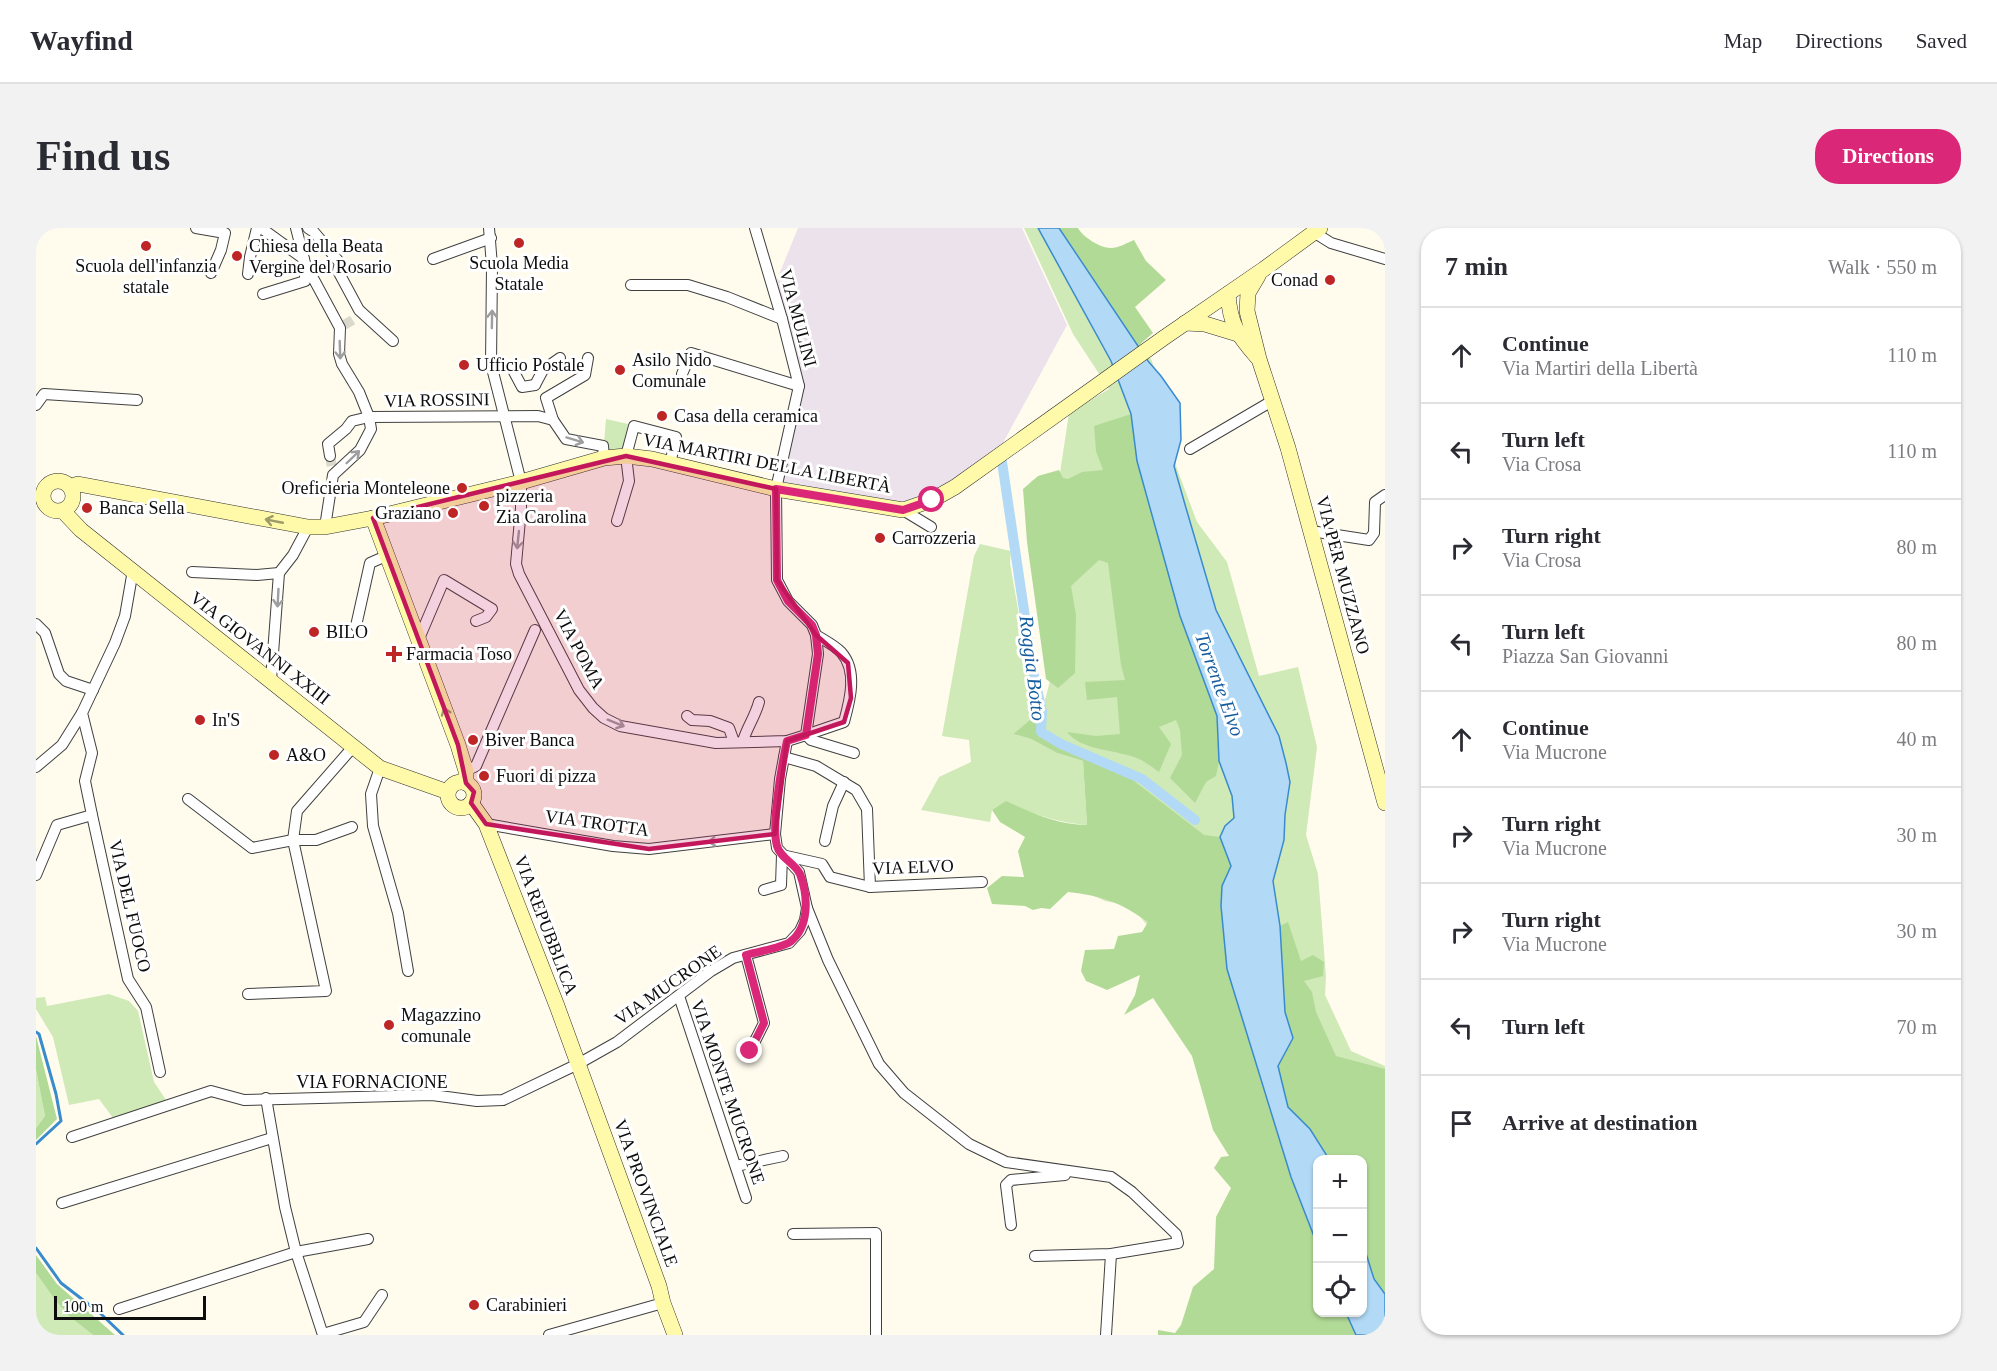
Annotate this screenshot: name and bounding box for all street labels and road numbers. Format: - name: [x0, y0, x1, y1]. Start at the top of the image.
- street label: VIA MULINI: [775, 267, 821, 369]
- street label: VIA ROSSINI: [384, 389, 490, 411]
- street label: VIA MARTIRI DELLA LIBERTÀ: [641, 428, 893, 497]
- street label: VIA PER MUZZANO: [1312, 494, 1374, 656]
- street label: VIA GIOVANNI XXIII: [186, 587, 334, 709]
- street label: VIA POMA: [550, 606, 608, 692]
- street label: VIA TROTTA: [544, 806, 650, 840]
- street label: VIA DEL FUOCO: [105, 838, 155, 974]
- street label: VIA REPUBBLICA: [510, 853, 582, 997]
- street label: VIA ELVO: [872, 856, 954, 878]
- street label: VIA MUCRONE: [611, 941, 725, 1029]
- street label: VIA MONTE MUCRONE: [687, 997, 769, 1187]
- street label: VIA FORNACIONE: [296, 1072, 448, 1092]
- street label: VIA PROVINCIALE: [610, 1117, 682, 1269]

